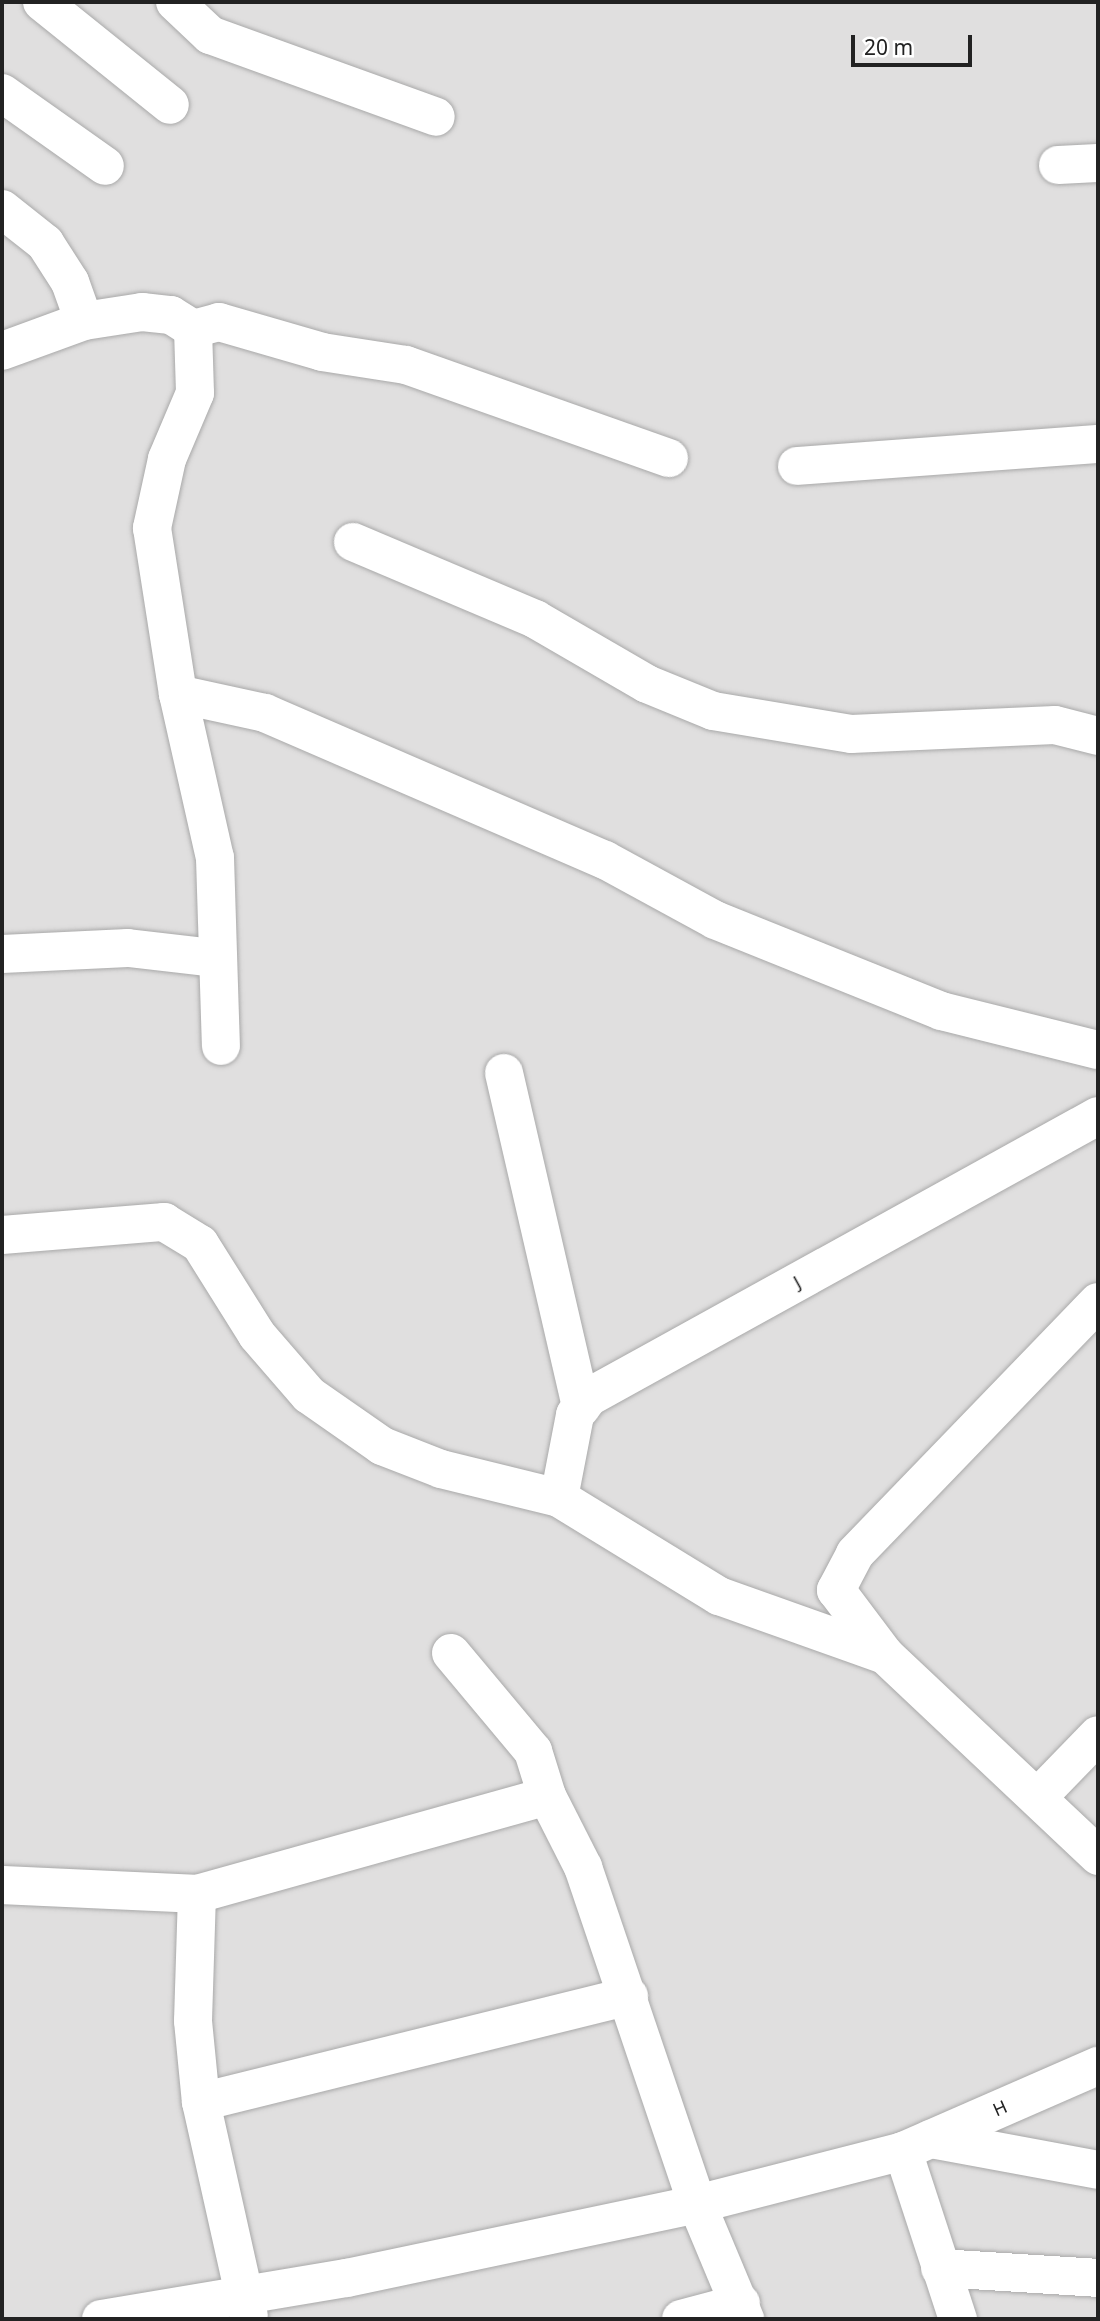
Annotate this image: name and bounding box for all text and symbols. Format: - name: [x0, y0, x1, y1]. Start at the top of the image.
- scale bar: [855, 21, 976, 65]
- text: 20 m: [864, 33, 913, 61]
- street label: J: [790, 1271, 804, 1293]
- street label: H: [990, 2095, 1010, 2121]

